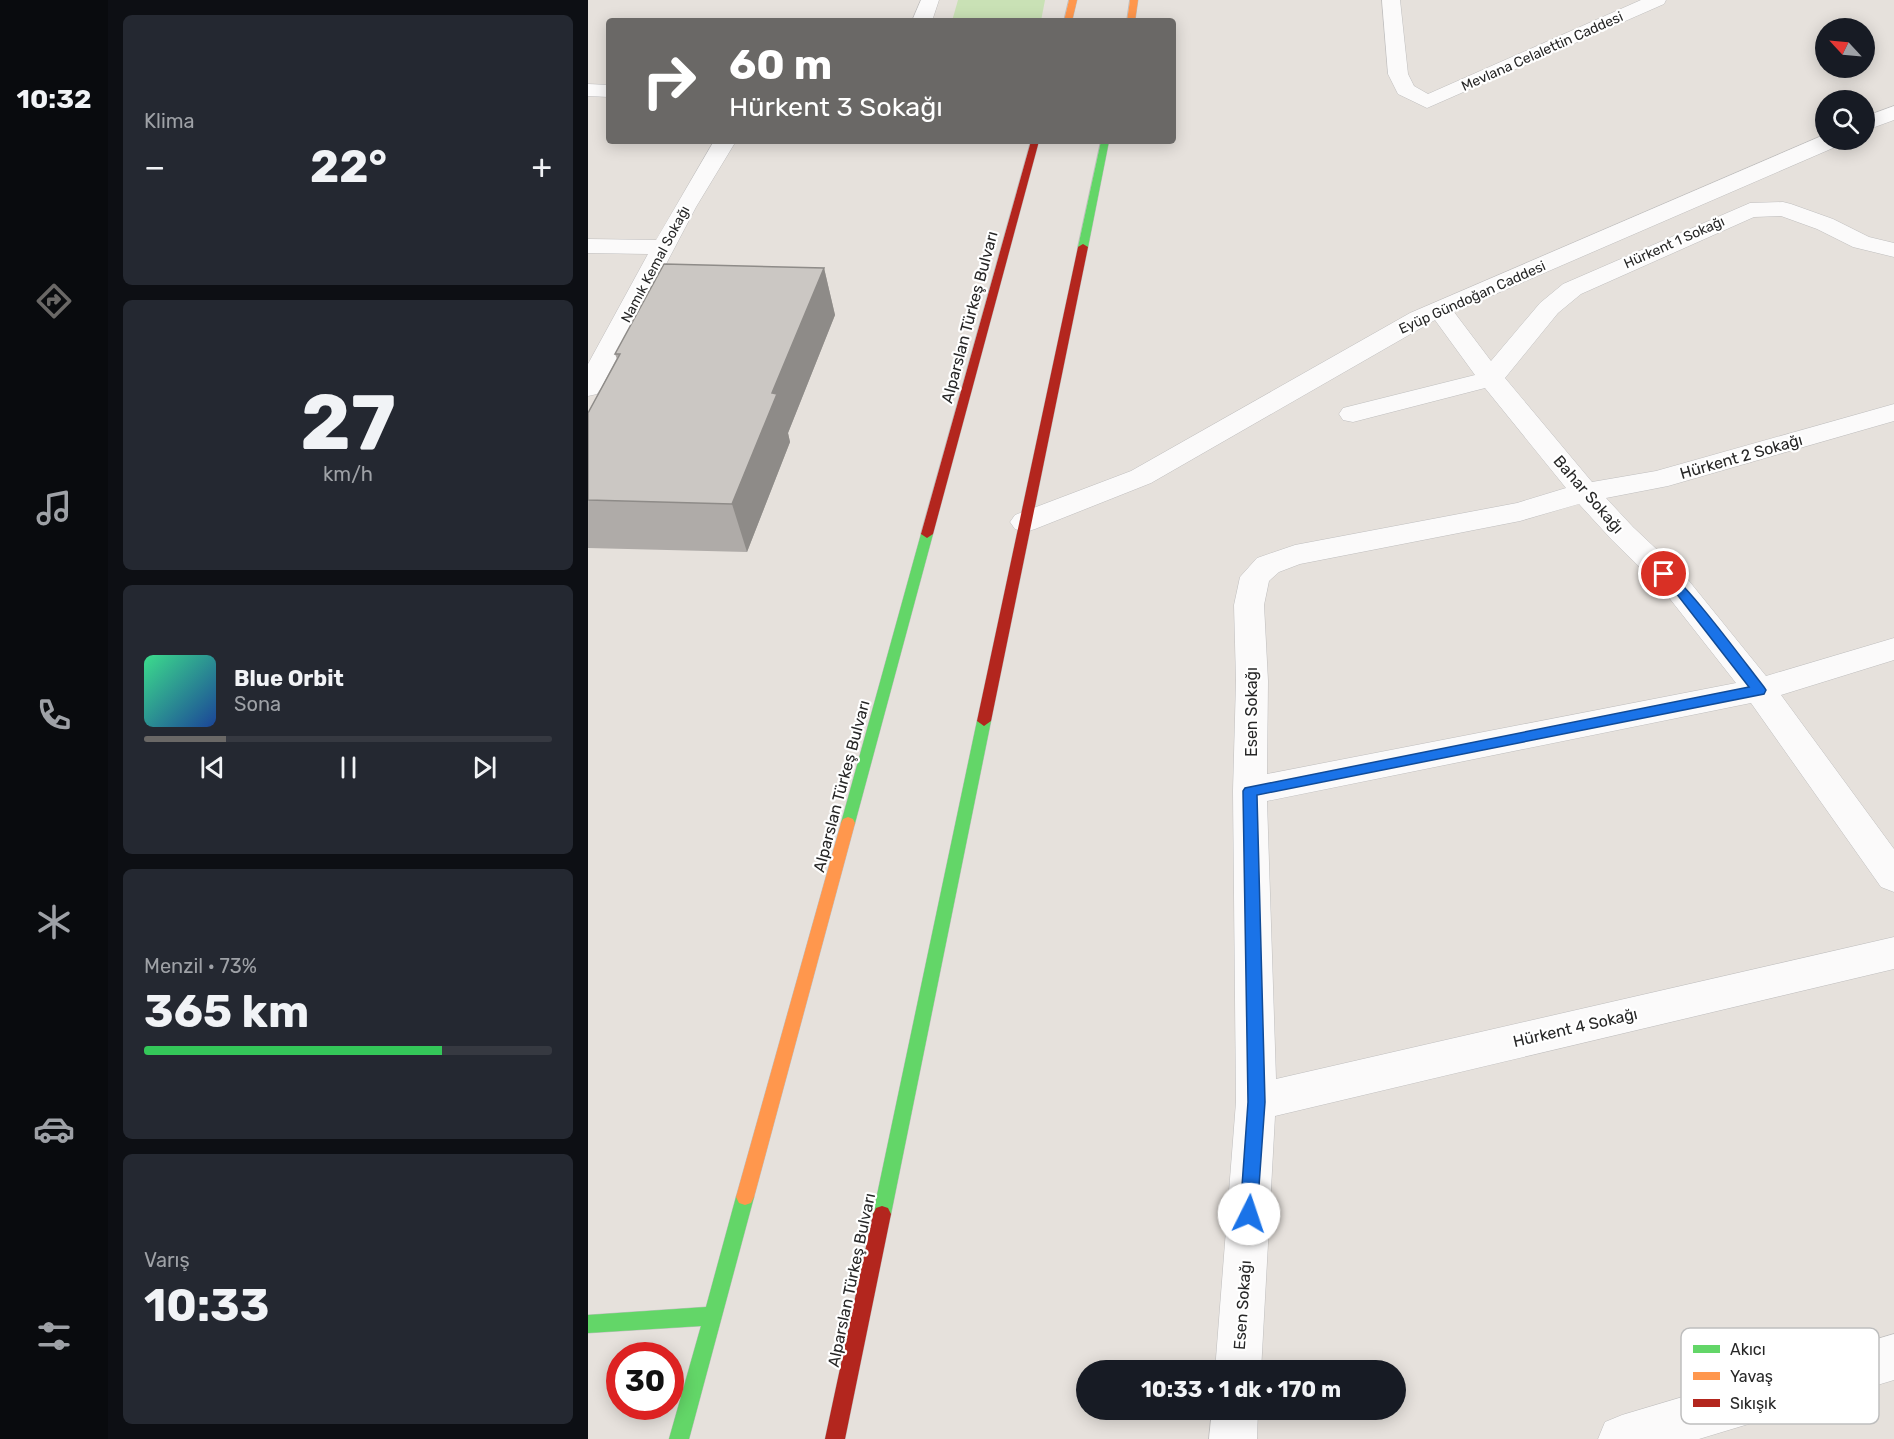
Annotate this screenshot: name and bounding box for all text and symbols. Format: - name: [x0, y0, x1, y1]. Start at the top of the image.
- street label: Mevlana Celalettin Caddesi: [1459, 8, 1626, 95]
- north arrow: [1815, 18, 1875, 78]
- map controls: [1815, 18, 1875, 150]
- text: 60 m: [729, 40, 832, 90]
- icon: right: [630, 42, 708, 120]
- text: 10:32: [16, 83, 92, 115]
- button: search: [1815, 90, 1875, 150]
- text: Hürkent 3 Sokağı: [729, 91, 943, 123]
- text: Klima: [144, 109, 195, 133]
- text: 22°: [310, 140, 387, 193]
- text: −: [144, 147, 165, 186]
- text: +: [531, 147, 552, 186]
- street label: Namık Kemal Sokağı: [617, 203, 693, 326]
- street label: Hürkent 1 Sokağı: [1621, 213, 1727, 272]
- street label: Alparslan Türkeş Bulvarı: [937, 229, 1002, 405]
- street label: Eyüp Gündoğan Caddesi: [1396, 257, 1548, 338]
- icon: directions: [33, 280, 75, 322]
- text: 27: [300, 376, 396, 469]
- street label: Hürkent 2 Sokağı: [1678, 430, 1805, 483]
- street label: Bahar Sokağı: [1550, 451, 1628, 537]
- text: km/h: [323, 462, 373, 486]
- icon: music: [33, 487, 75, 529]
- pin: [1638, 548, 1689, 599]
- icon: arrive: [1647, 557, 1680, 590]
- text: Blue Orbit: [234, 665, 344, 692]
- street label: Esen Sokağı: [1242, 667, 1261, 757]
- text: Sona: [234, 692, 281, 716]
- icon: phone: [33, 694, 75, 736]
- street label: Alparslan Türkeş Bulvarı: [809, 698, 874, 874]
- icon: previous: [196, 751, 229, 784]
- icon: pause: [332, 751, 365, 784]
- icon: next: [468, 751, 501, 784]
- icon: climate: [33, 901, 75, 943]
- text: Menzil · 73%: [144, 954, 257, 978]
- text: 365 km: [144, 985, 309, 1038]
- street label: Hürkent 4 Sokağı: [1511, 1004, 1639, 1051]
- icon: car: [33, 1108, 75, 1150]
- position arrow: [1217, 1182, 1281, 1246]
- street label: Alparslan Türkeş Bulvarı: [824, 1191, 879, 1369]
- text: Varış: [144, 1248, 190, 1272]
- street label: Esen Sokağı: [1230, 1260, 1255, 1351]
- text: 10:33: [144, 1279, 269, 1332]
- icon: filters: [33, 1315, 75, 1357]
- legend: [1681, 1328, 1879, 1424]
- text: Akıcı: [1730, 1340, 1766, 1359]
- speed limit sign: 30: [606, 1342, 684, 1420]
- text: Yavaş: [1730, 1367, 1773, 1386]
- text: 10:33 · 1 dk · 170 m: [1141, 1376, 1341, 1403]
- text: Sıkışık: [1730, 1394, 1777, 1413]

